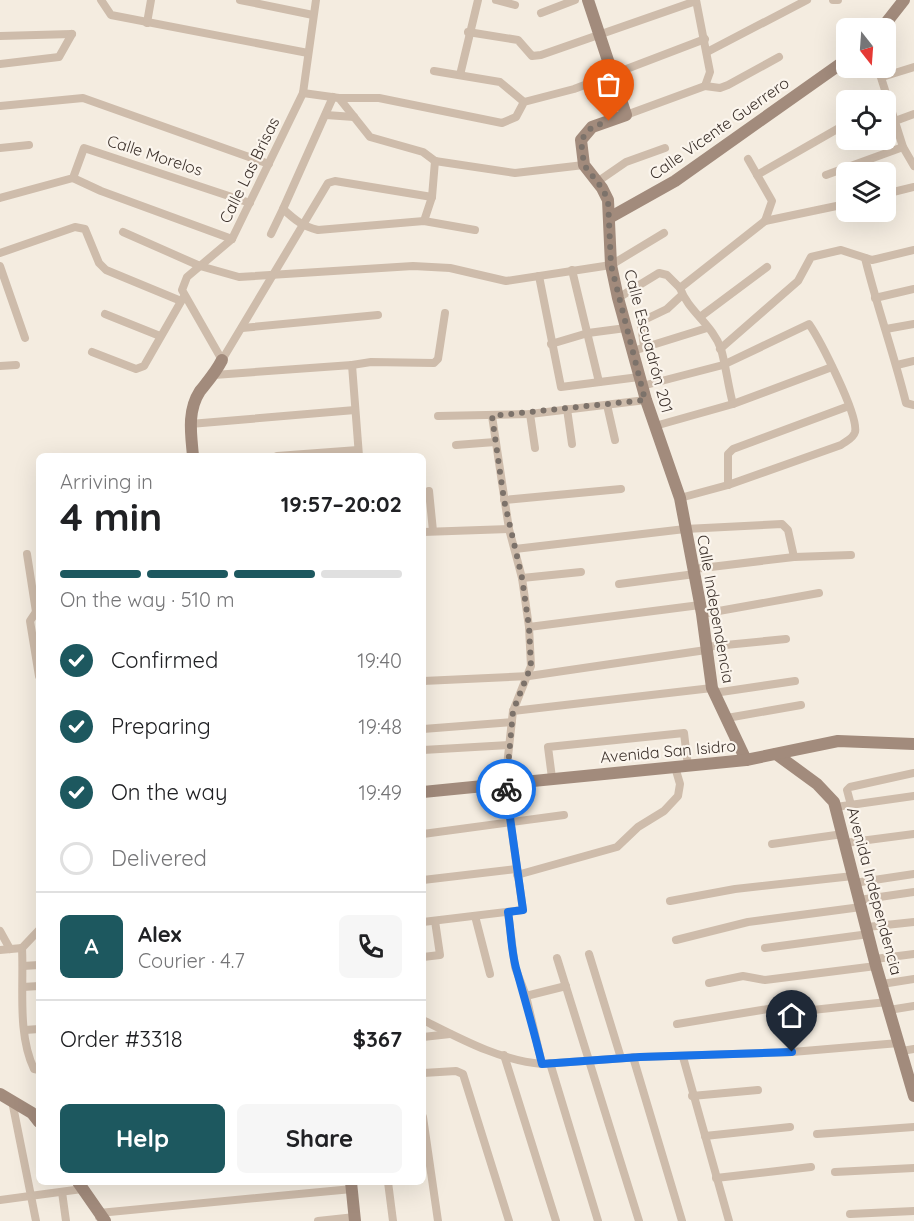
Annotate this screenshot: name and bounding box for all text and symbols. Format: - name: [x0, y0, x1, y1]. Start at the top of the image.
- north arrow: [836, 18, 896, 78]
- map controls: [836, 18, 896, 222]
- pin: [583, 59, 634, 121]
- icon: bag: [592, 68, 625, 101]
- street label: Calle Vicente Guerrero: [645, 72, 793, 184]
- button: locate: [836, 90, 896, 150]
- street label: Calle Las Brisas: [215, 114, 283, 226]
- street label: Calle Morelos: [105, 130, 205, 180]
- button: layers: [836, 162, 896, 222]
- street label: Calle Escuadrón 201: [620, 267, 678, 415]
- text: Arriving in: [60, 469, 153, 494]
- text: 19:57–20:02: [281, 490, 402, 518]
- text: 4 min: [60, 492, 162, 541]
- street label: Calle Independencia: [693, 533, 739, 685]
- text: On the way · 510 m: [60, 587, 235, 612]
- icon: check: [60, 644, 93, 677]
- text: Confirmed: [111, 646, 218, 674]
- text: 19:40: [357, 648, 402, 673]
- icon: check: [60, 710, 93, 743]
- text: Preparing: [111, 712, 211, 740]
- text: 19:48: [358, 714, 402, 739]
- street label: Avenida San Isidro: [599, 735, 737, 767]
- courier: [476, 759, 536, 819]
- icon: bike: [490, 773, 523, 806]
- icon: check: [60, 776, 93, 809]
- text: On the way: [111, 778, 227, 806]
- text: 19:49: [358, 780, 402, 805]
- street label: Avenida Independencia: [843, 805, 907, 977]
- text: Delivered: [111, 844, 207, 872]
- button: phone: [339, 915, 402, 978]
- text: Alex: [138, 920, 181, 948]
- text: A: [84, 932, 99, 960]
- text: Courier · 4.7: [138, 948, 245, 973]
- pin: [766, 990, 817, 1052]
- icon: home: [775, 999, 808, 1032]
- text: Order #3318: [60, 1025, 183, 1053]
- text: $367: [353, 1025, 402, 1053]
- button: Help: [60, 1104, 225, 1173]
- button: Share: [237, 1104, 402, 1173]

